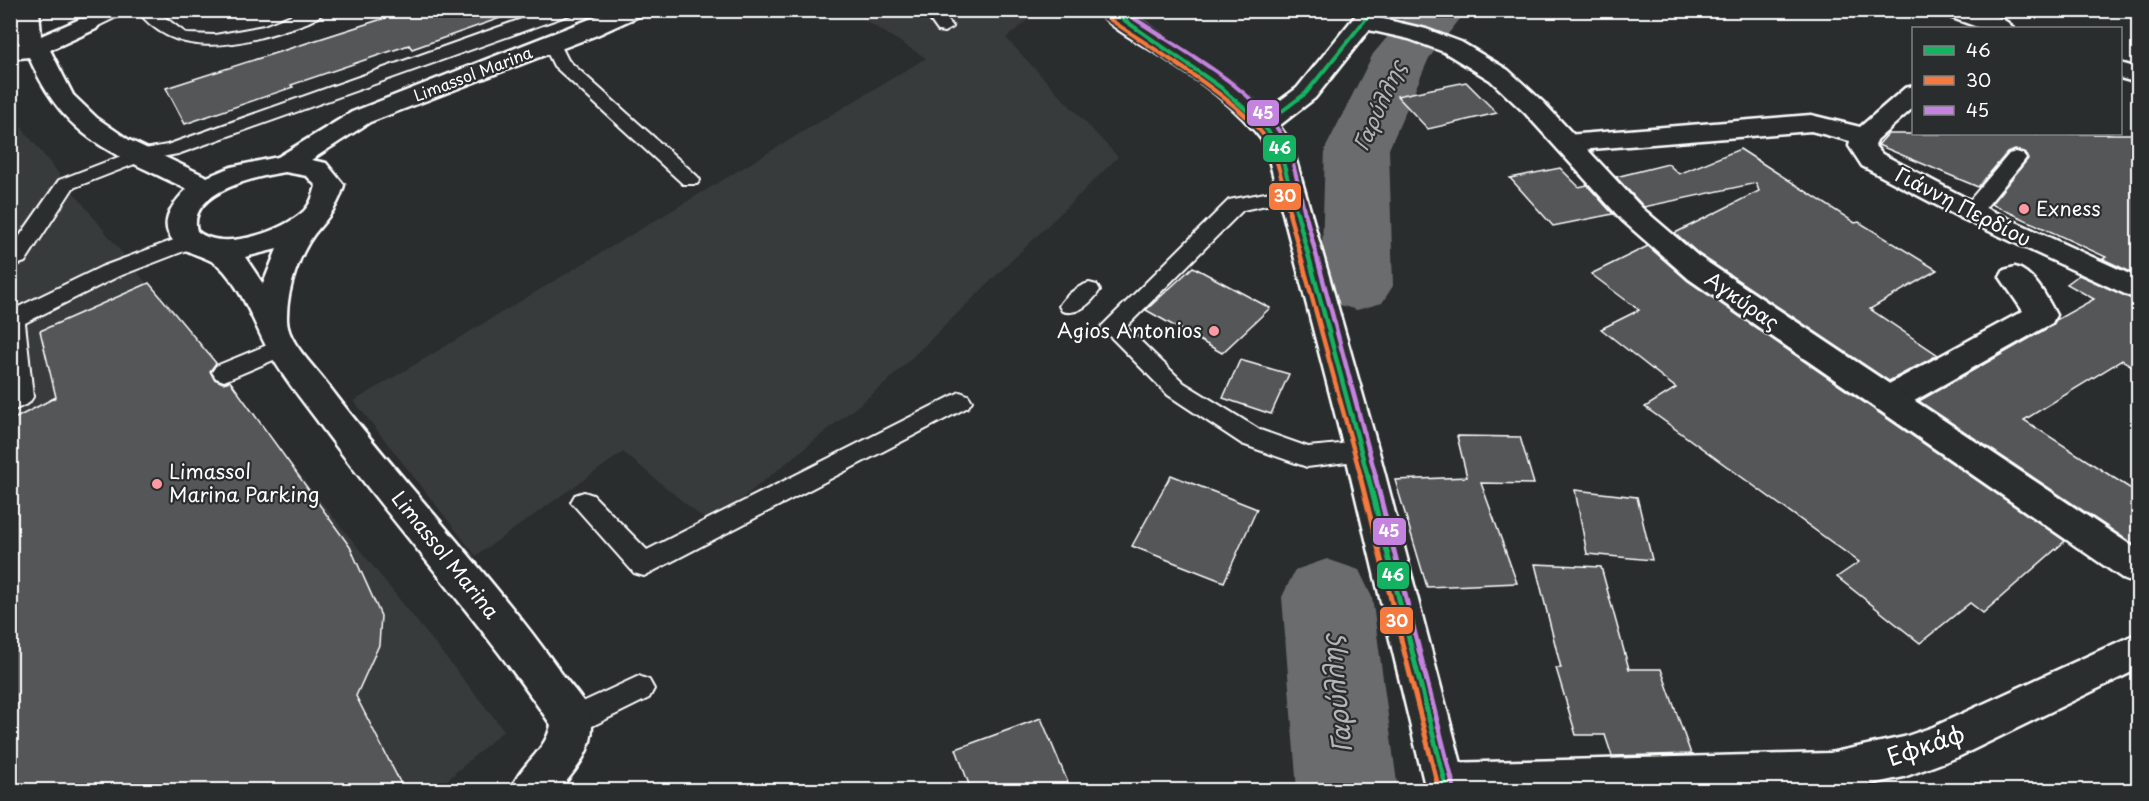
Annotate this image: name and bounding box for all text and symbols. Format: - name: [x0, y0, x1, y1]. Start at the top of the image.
- legend: [1912, 27, 2122, 135]
- text: 46: [1966, 36, 1991, 63]
- street label: Limassol Marina: [410, 39, 536, 107]
- water label: Γαρύλλης: [1344, 53, 1413, 156]
- text: 30: [1966, 66, 1991, 93]
- text: 45: [1966, 96, 1989, 123]
- line badge: 45: [1246, 99, 1280, 127]
- text: 45: [1252, 100, 1274, 124]
- line badge: 46: [1262, 134, 1297, 163]
- text: 46: [1269, 135, 1291, 159]
- street label: Γιάννη Περδίου: [1890, 159, 2037, 253]
- line badge: 30: [1268, 182, 1302, 211]
- text: 30: [1274, 183, 1296, 207]
- place label: Exness: [2036, 193, 2101, 223]
- marker: Exness: [2017, 202, 2031, 216]
- street label: Αγκύρας: [1699, 264, 1786, 337]
- place label: Agios Antonios: [1057, 315, 1202, 345]
- marker: Agios Antonios: [1207, 324, 1221, 338]
- place label: Limassol Marina Parking: [169, 456, 319, 509]
- marker: Limassol Marina Parking: [150, 477, 164, 491]
- street label: Limassol Marina: [385, 484, 507, 625]
- line badge: 45: [1372, 517, 1407, 546]
- text: 45: [1378, 518, 1400, 542]
- line badge: 46: [1376, 561, 1410, 590]
- text: 46: [1382, 562, 1404, 586]
- line badge: 30: [1379, 606, 1414, 635]
- text: 30: [1386, 608, 1408, 632]
- water label: Γαρύλλης: [1310, 630, 1361, 755]
- street label: Εφκάφ: [1882, 714, 1969, 774]

